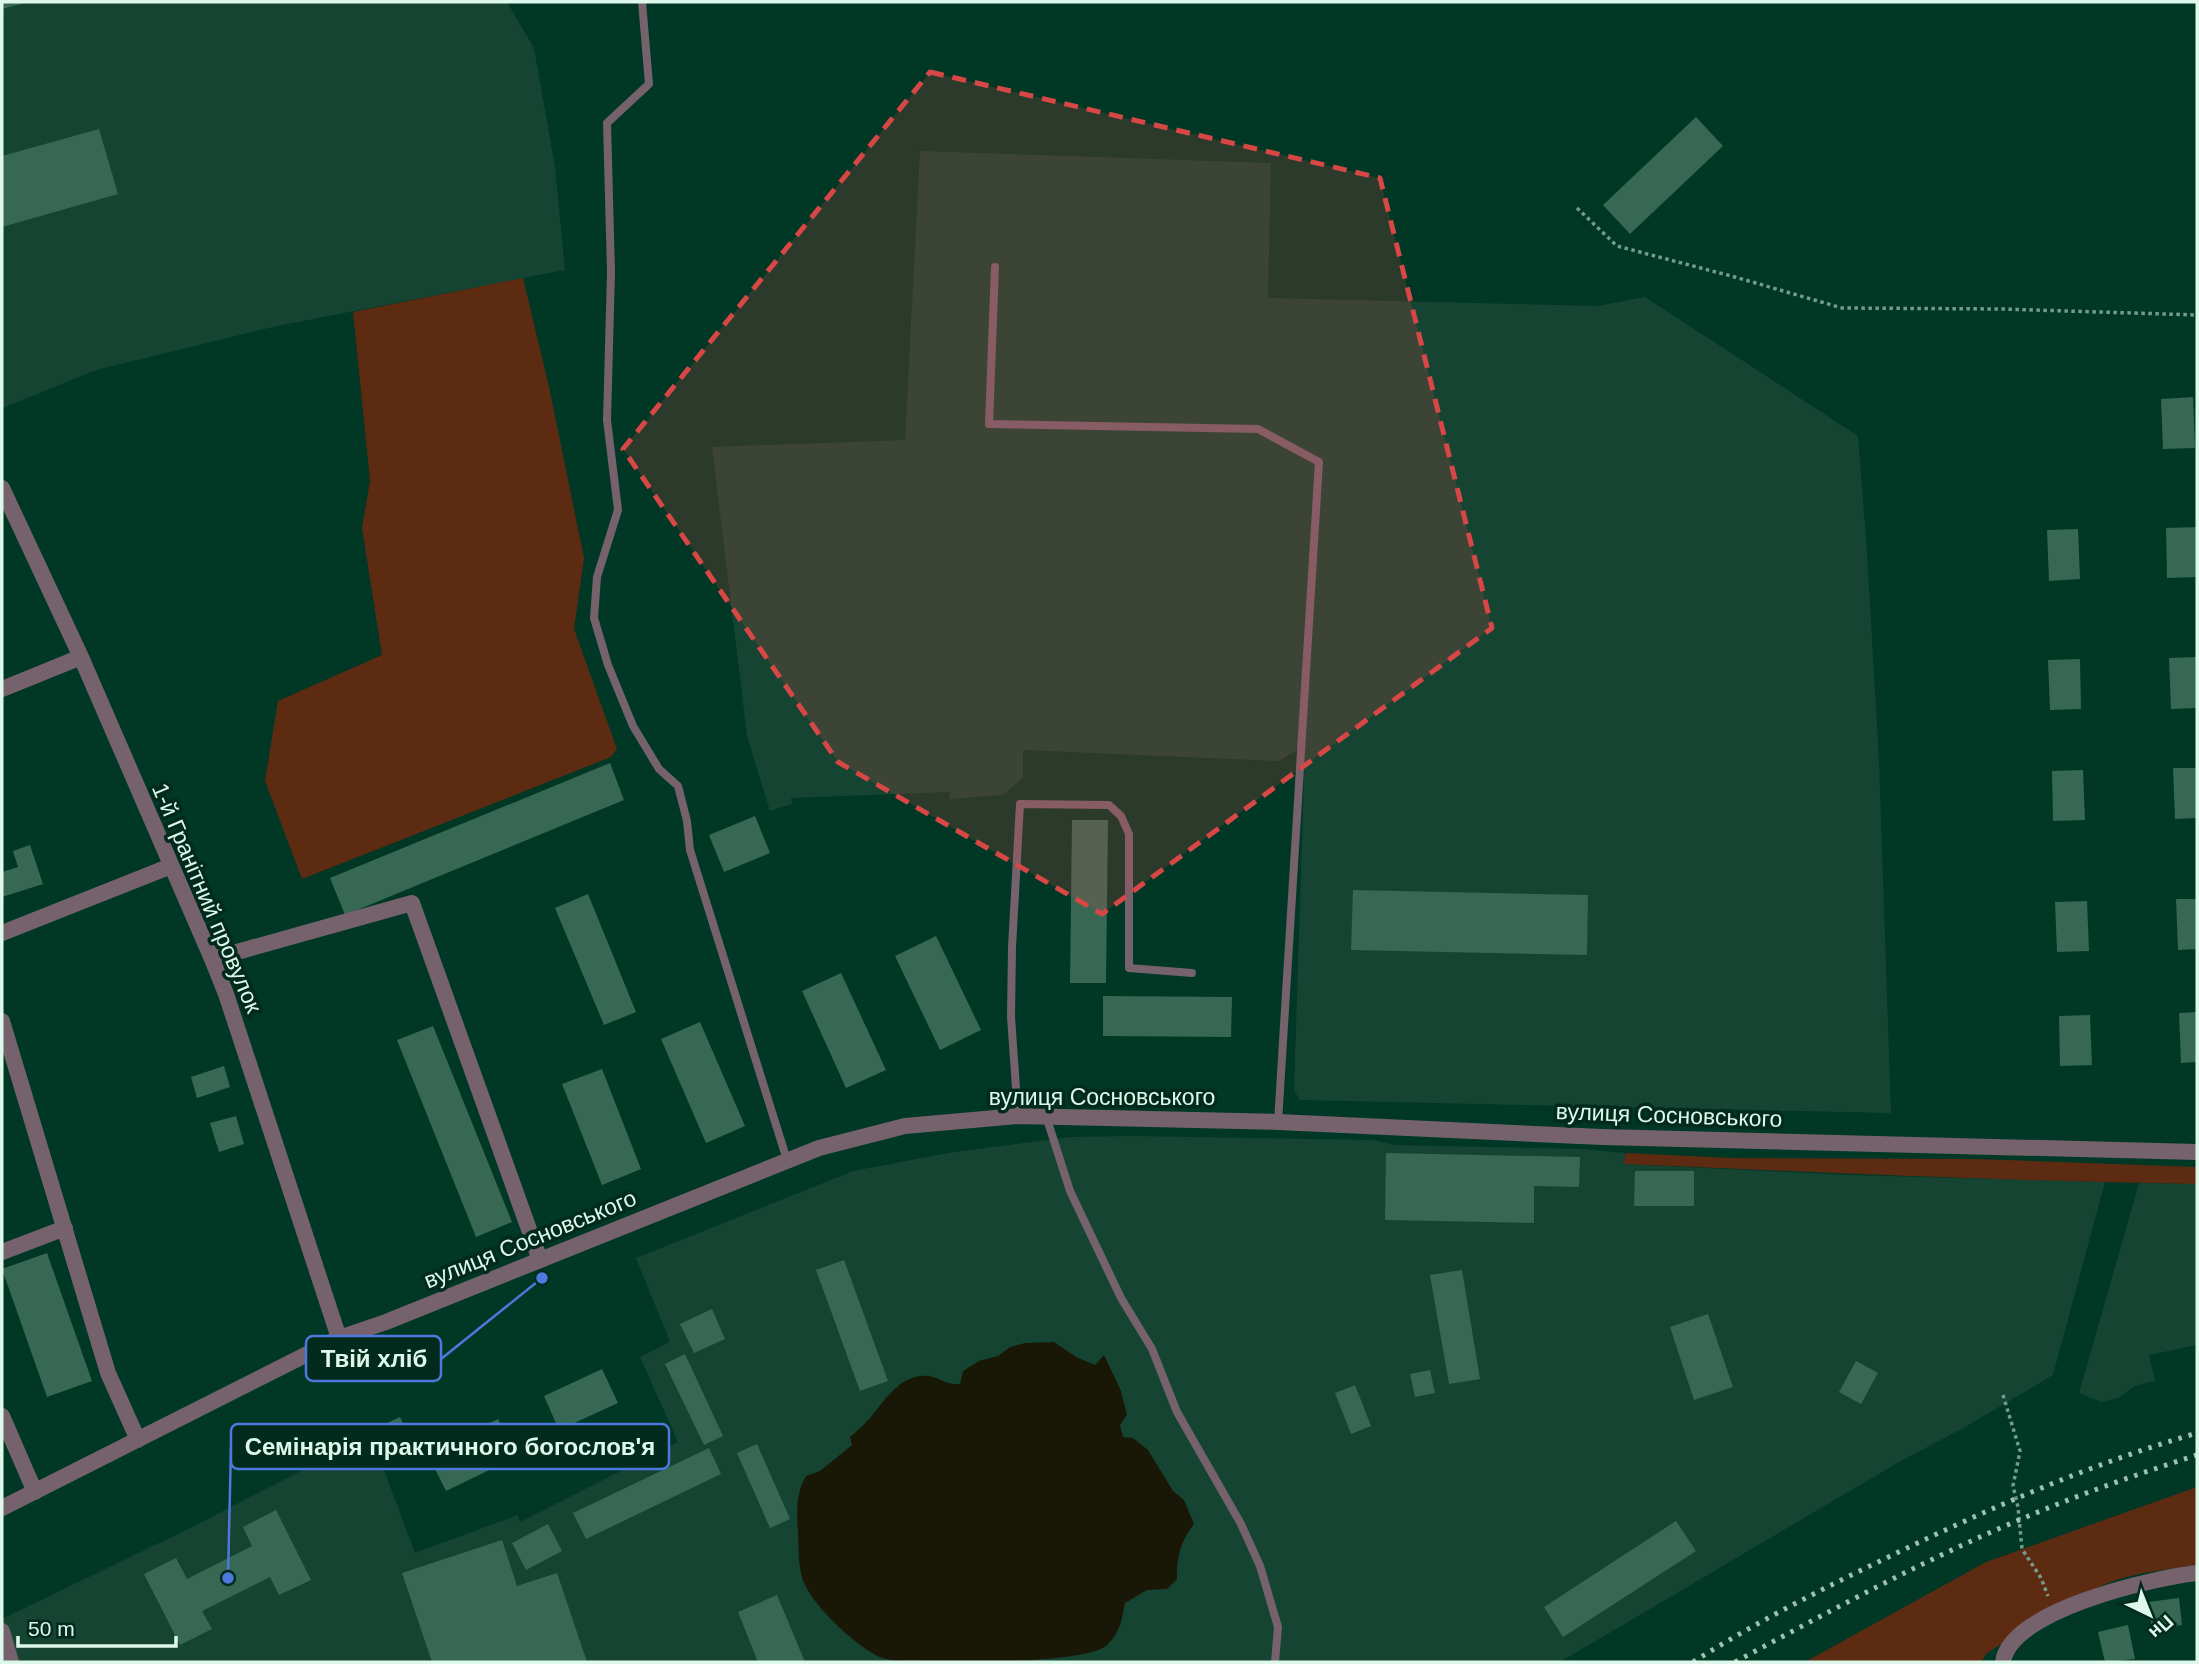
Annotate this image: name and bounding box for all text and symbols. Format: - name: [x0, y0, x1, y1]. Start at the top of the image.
- street label: 1-й Гранітний провулок: [147, 779, 268, 1018]
- street label: вулиця Сосновського: [989, 1084, 1215, 1110]
- street label: вулиця Сосновського: [1555, 1098, 1783, 1132]
- street label: вулиця Сосновського: [420, 1184, 640, 1294]
- callout: Твій хліб: [306, 1336, 441, 1381]
- text: Твій хліб: [321, 1345, 427, 1372]
- callout: Семінарія практичного богослов'я: [231, 1424, 669, 1469]
- text: Семінарія практичного богослов'я: [245, 1433, 655, 1460]
- north arrow: [2115, 1580, 2185, 1650]
- scale bar: [18, 1604, 175, 1648]
- text: Пн: [2145, 1611, 2178, 1643]
- text: 50 m: [28, 1617, 75, 1640]

